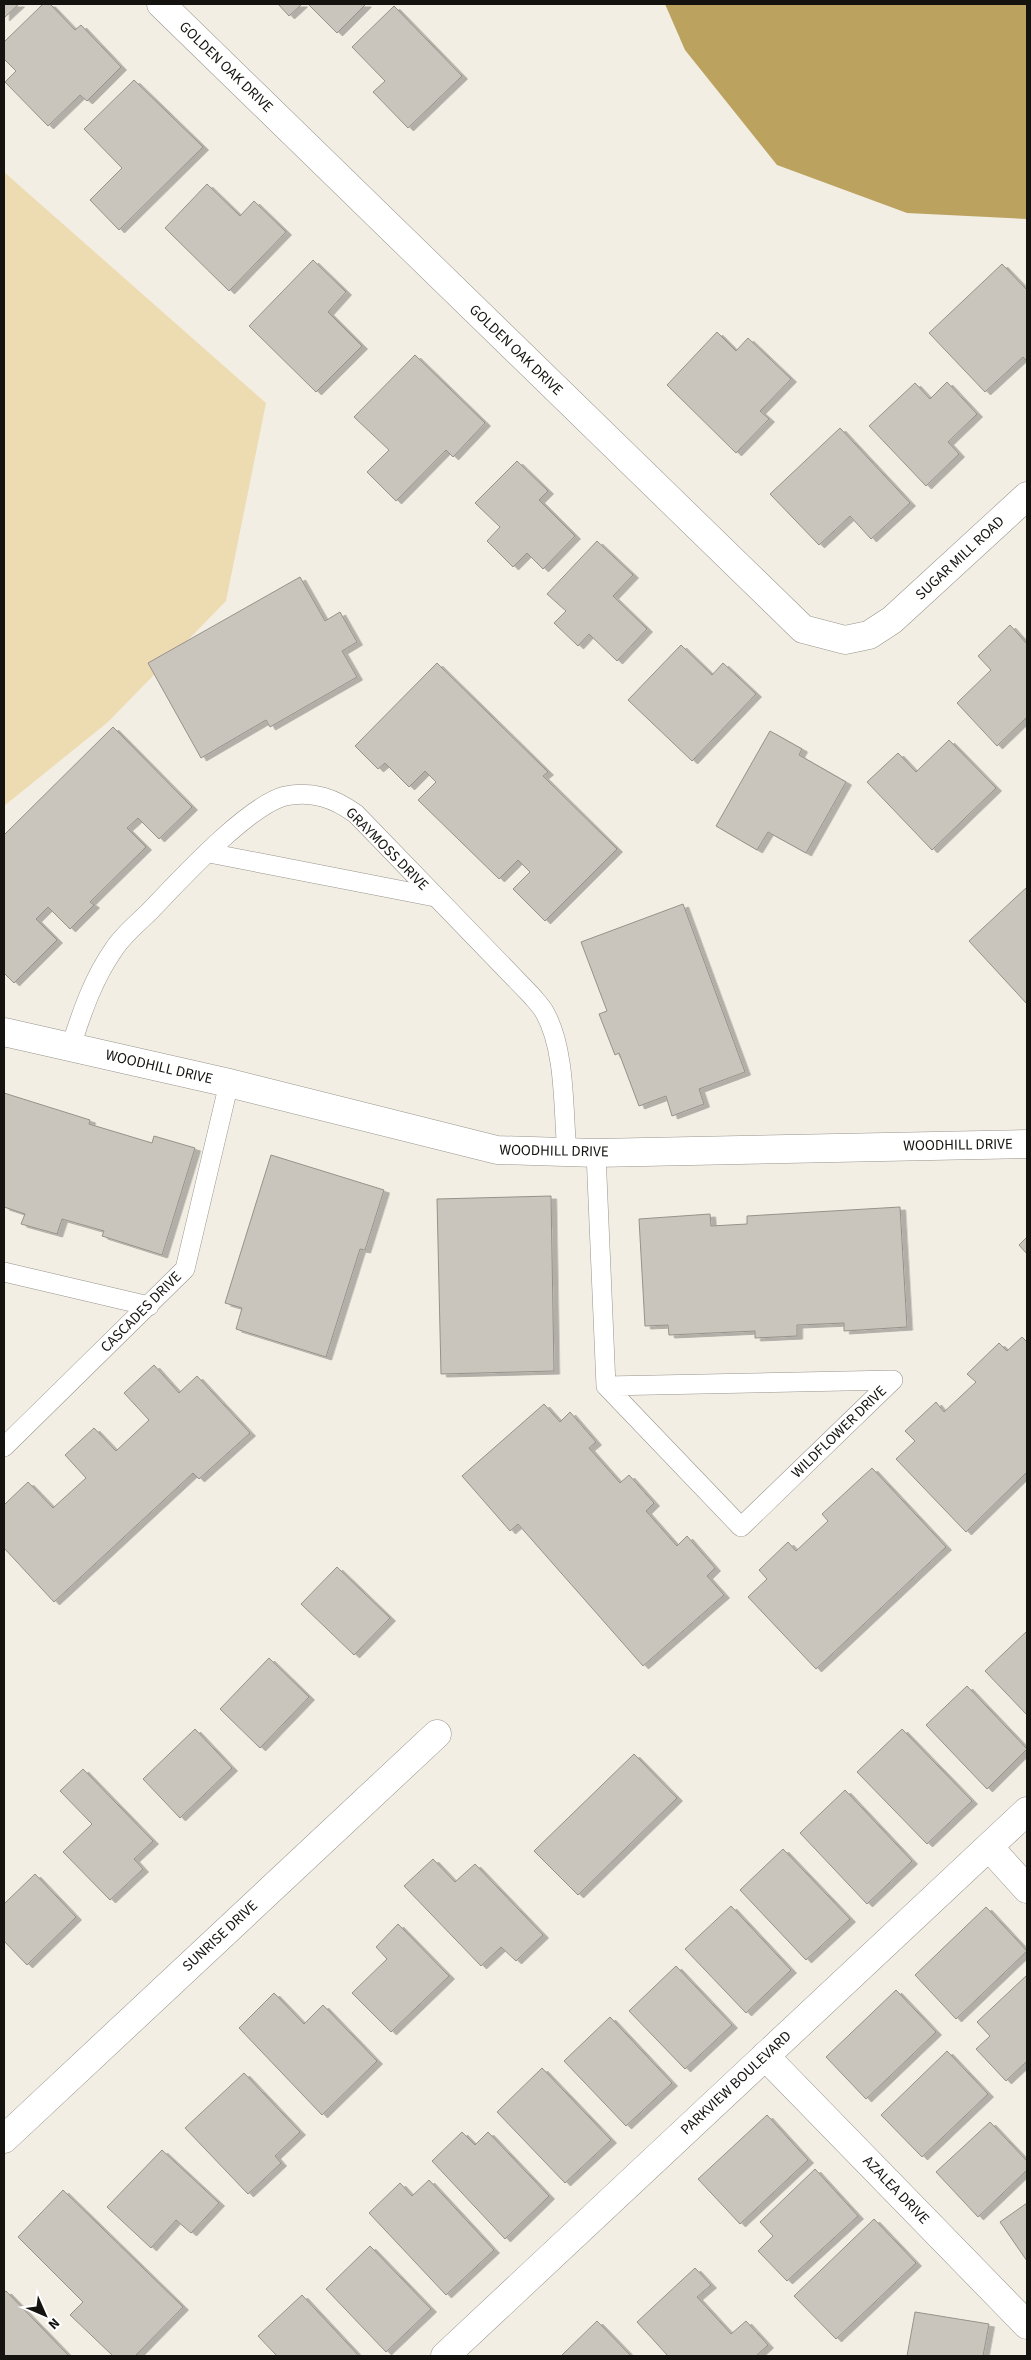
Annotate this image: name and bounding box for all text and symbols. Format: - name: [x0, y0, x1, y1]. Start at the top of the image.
- street label: GOLDEN OAK DRIVE: [174, 17, 278, 117]
- street label: GOLDEN OAK DRIVE: [464, 300, 568, 400]
- street label: SUGAR MILL ROAD: [911, 511, 1009, 605]
- street label: GRAYMOSS DRIVE: [341, 803, 433, 895]
- street label: WOODHILL DRIVE: [103, 1044, 215, 1090]
- street label: WOODHILL DRIVE: [903, 1134, 1013, 1156]
- street label: WOODHILL DRIVE: [499, 1140, 609, 1162]
- street label: CASCADES DRIVE: [96, 1267, 186, 1357]
- street label: WILDFLOWER DRIVE: [787, 1381, 891, 1483]
- street label: SUNRISE DRIVE: [178, 1895, 262, 1976]
- street label: PARKVIEW BOULEVARD: [676, 2026, 796, 2140]
- street label: AZALEA DRIVE: [858, 2151, 934, 2229]
- north arrow: [20, 2290, 70, 2340]
- text: N: [43, 2313, 64, 2334]

